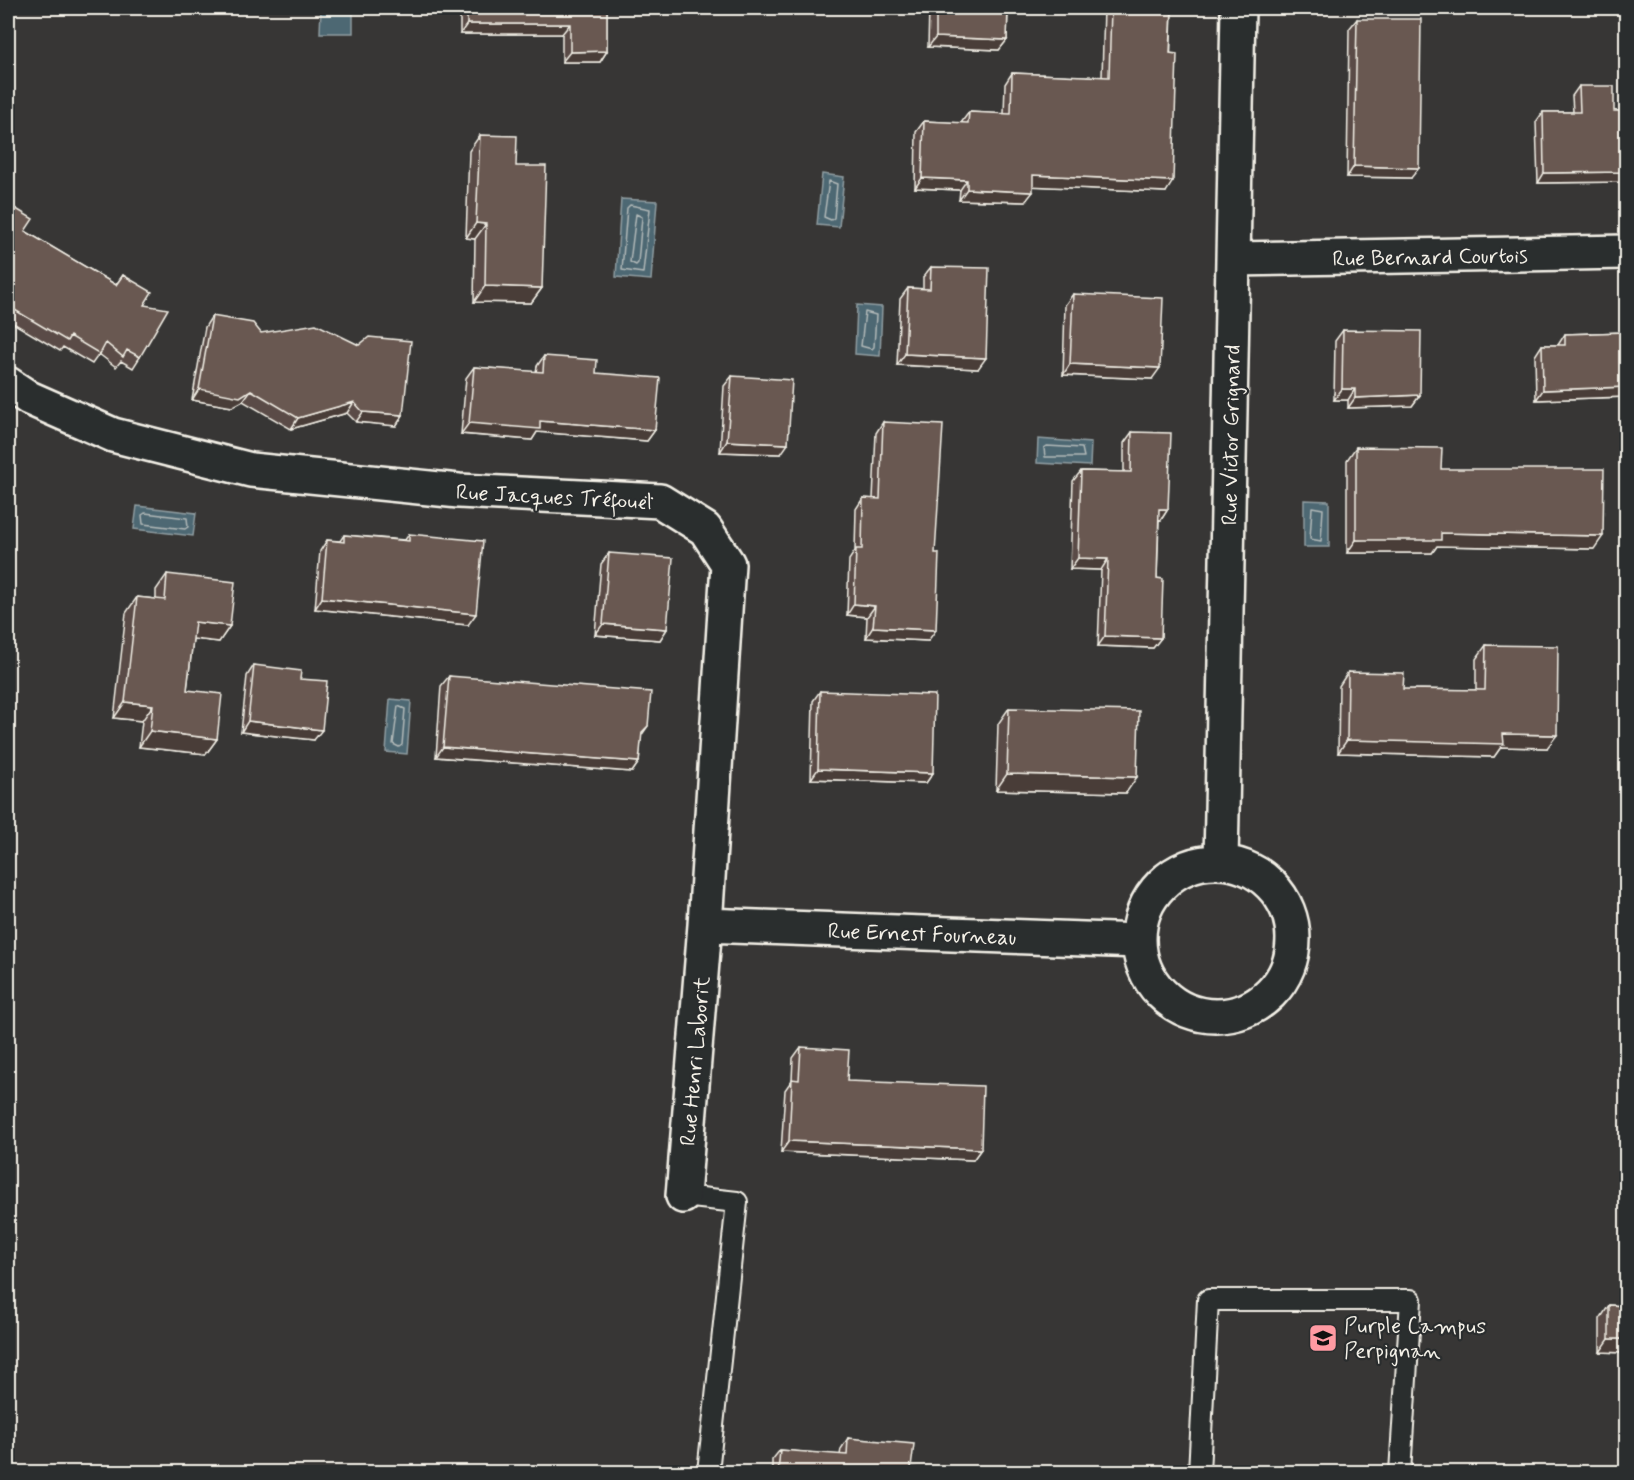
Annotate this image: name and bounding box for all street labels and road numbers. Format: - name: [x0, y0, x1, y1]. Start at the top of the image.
- street label: Rue Bernard Courtois: [1332, 242, 1528, 274]
- street label: Rue Victor Grignard: [1216, 344, 1249, 526]
- street label: Rue Jacques Tréfouël: [455, 479, 654, 519]
- street label: Rue Ernest Fourneau: [827, 918, 1017, 952]
- street label: Rue Henri Laborit: [675, 975, 717, 1147]

